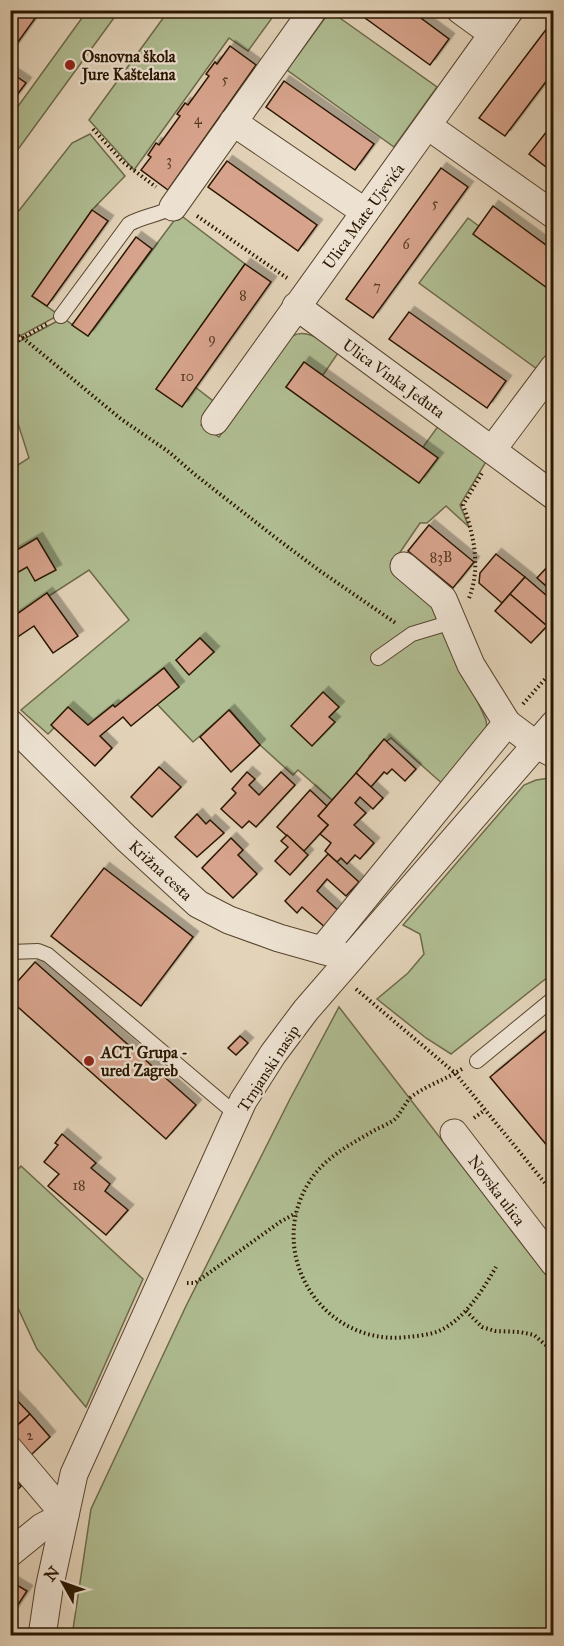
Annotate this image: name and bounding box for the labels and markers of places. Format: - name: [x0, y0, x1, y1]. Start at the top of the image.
- place label: Osnovna škola Jure Kaštelana: [80, 47, 177, 85]
- marker: Osnovna škola Jure Kaštelana: [63, 58, 77, 72]
- place label: ACT Grupa - ured Zagreb: [100, 1043, 188, 1081]
- marker: ACT Grupa - ured Zagreb: [82, 1054, 96, 1068]

